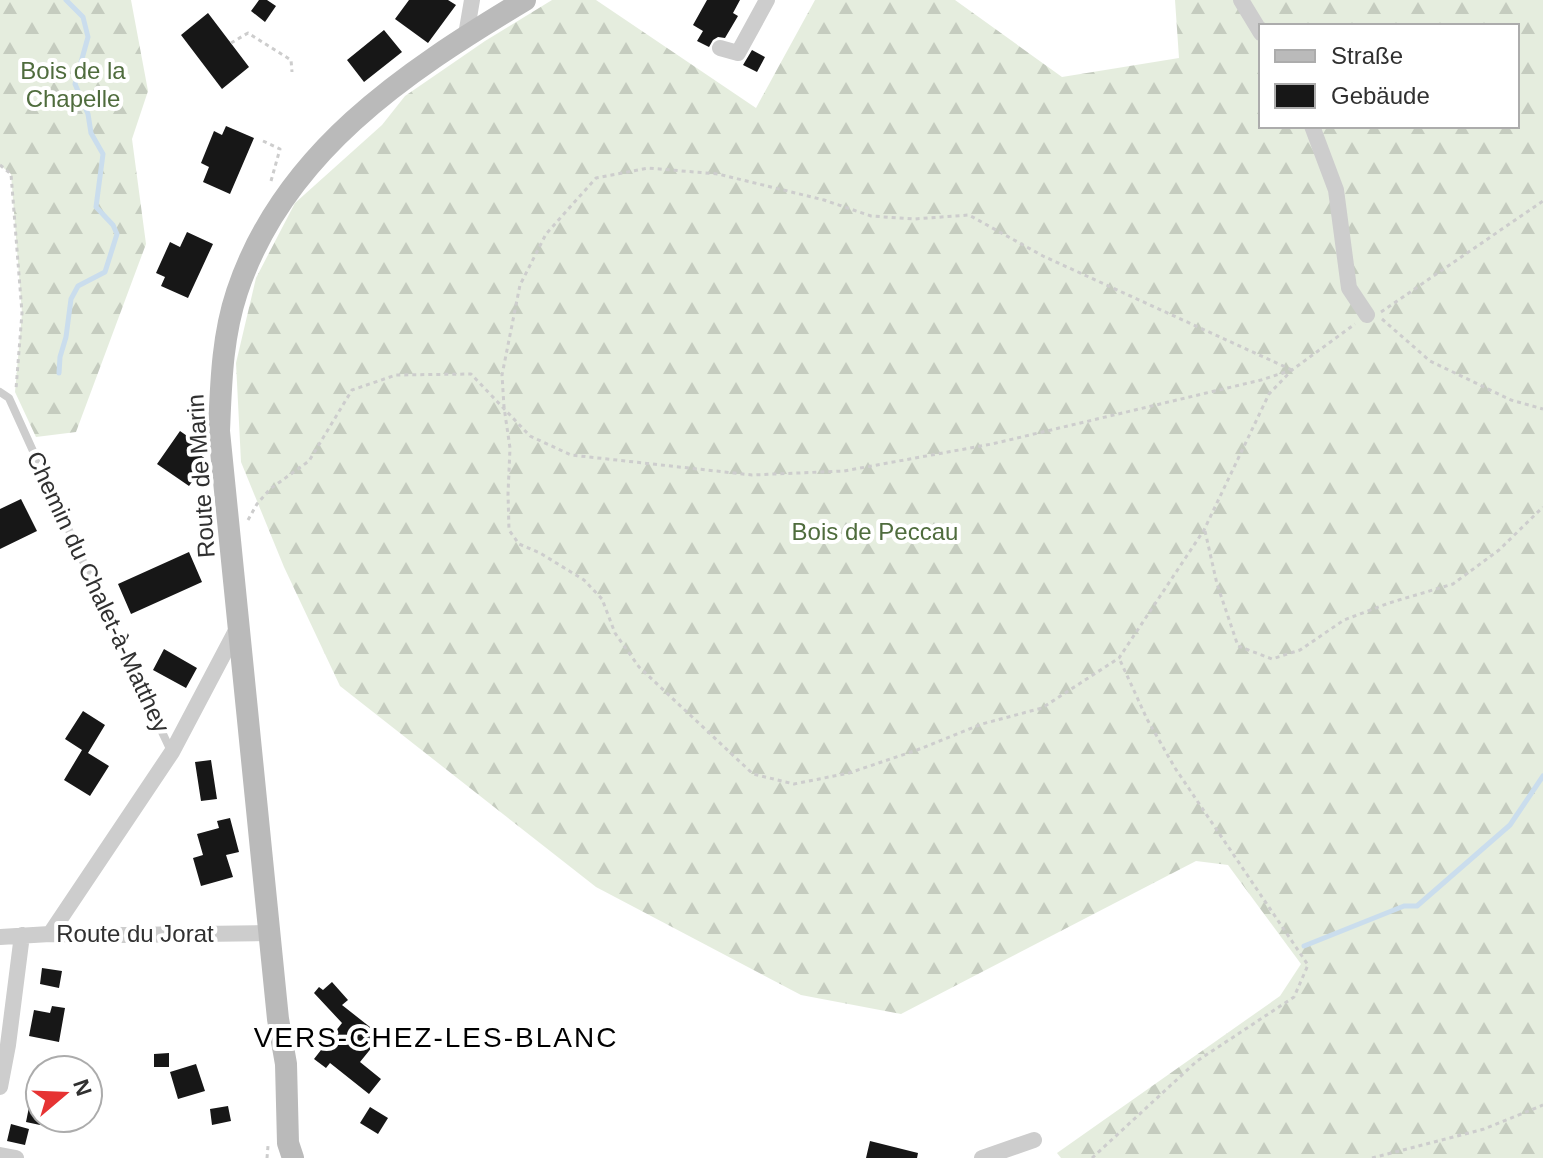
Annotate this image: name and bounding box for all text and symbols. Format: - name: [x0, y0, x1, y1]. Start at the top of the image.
- legend: [1259, 24, 1519, 128]
- text: Straße: [1331, 42, 1403, 69]
- park label: Bois de la Chapelle: [20, 57, 126, 112]
- text: Gebäude: [1331, 82, 1430, 109]
- street label: Route de Marin: [181, 393, 220, 559]
- street label: Chemin du Chalet-à-Matthey: [21, 447, 176, 737]
- park label: Bois de Peccau: [792, 518, 958, 545]
- street label: Route du Jorat: [56, 920, 214, 947]
- district label: VERS-CHEZ-LES-BLANC: [254, 1022, 618, 1053]
- north arrow: [24, 1054, 104, 1134]
- text: N: [68, 1076, 97, 1099]

